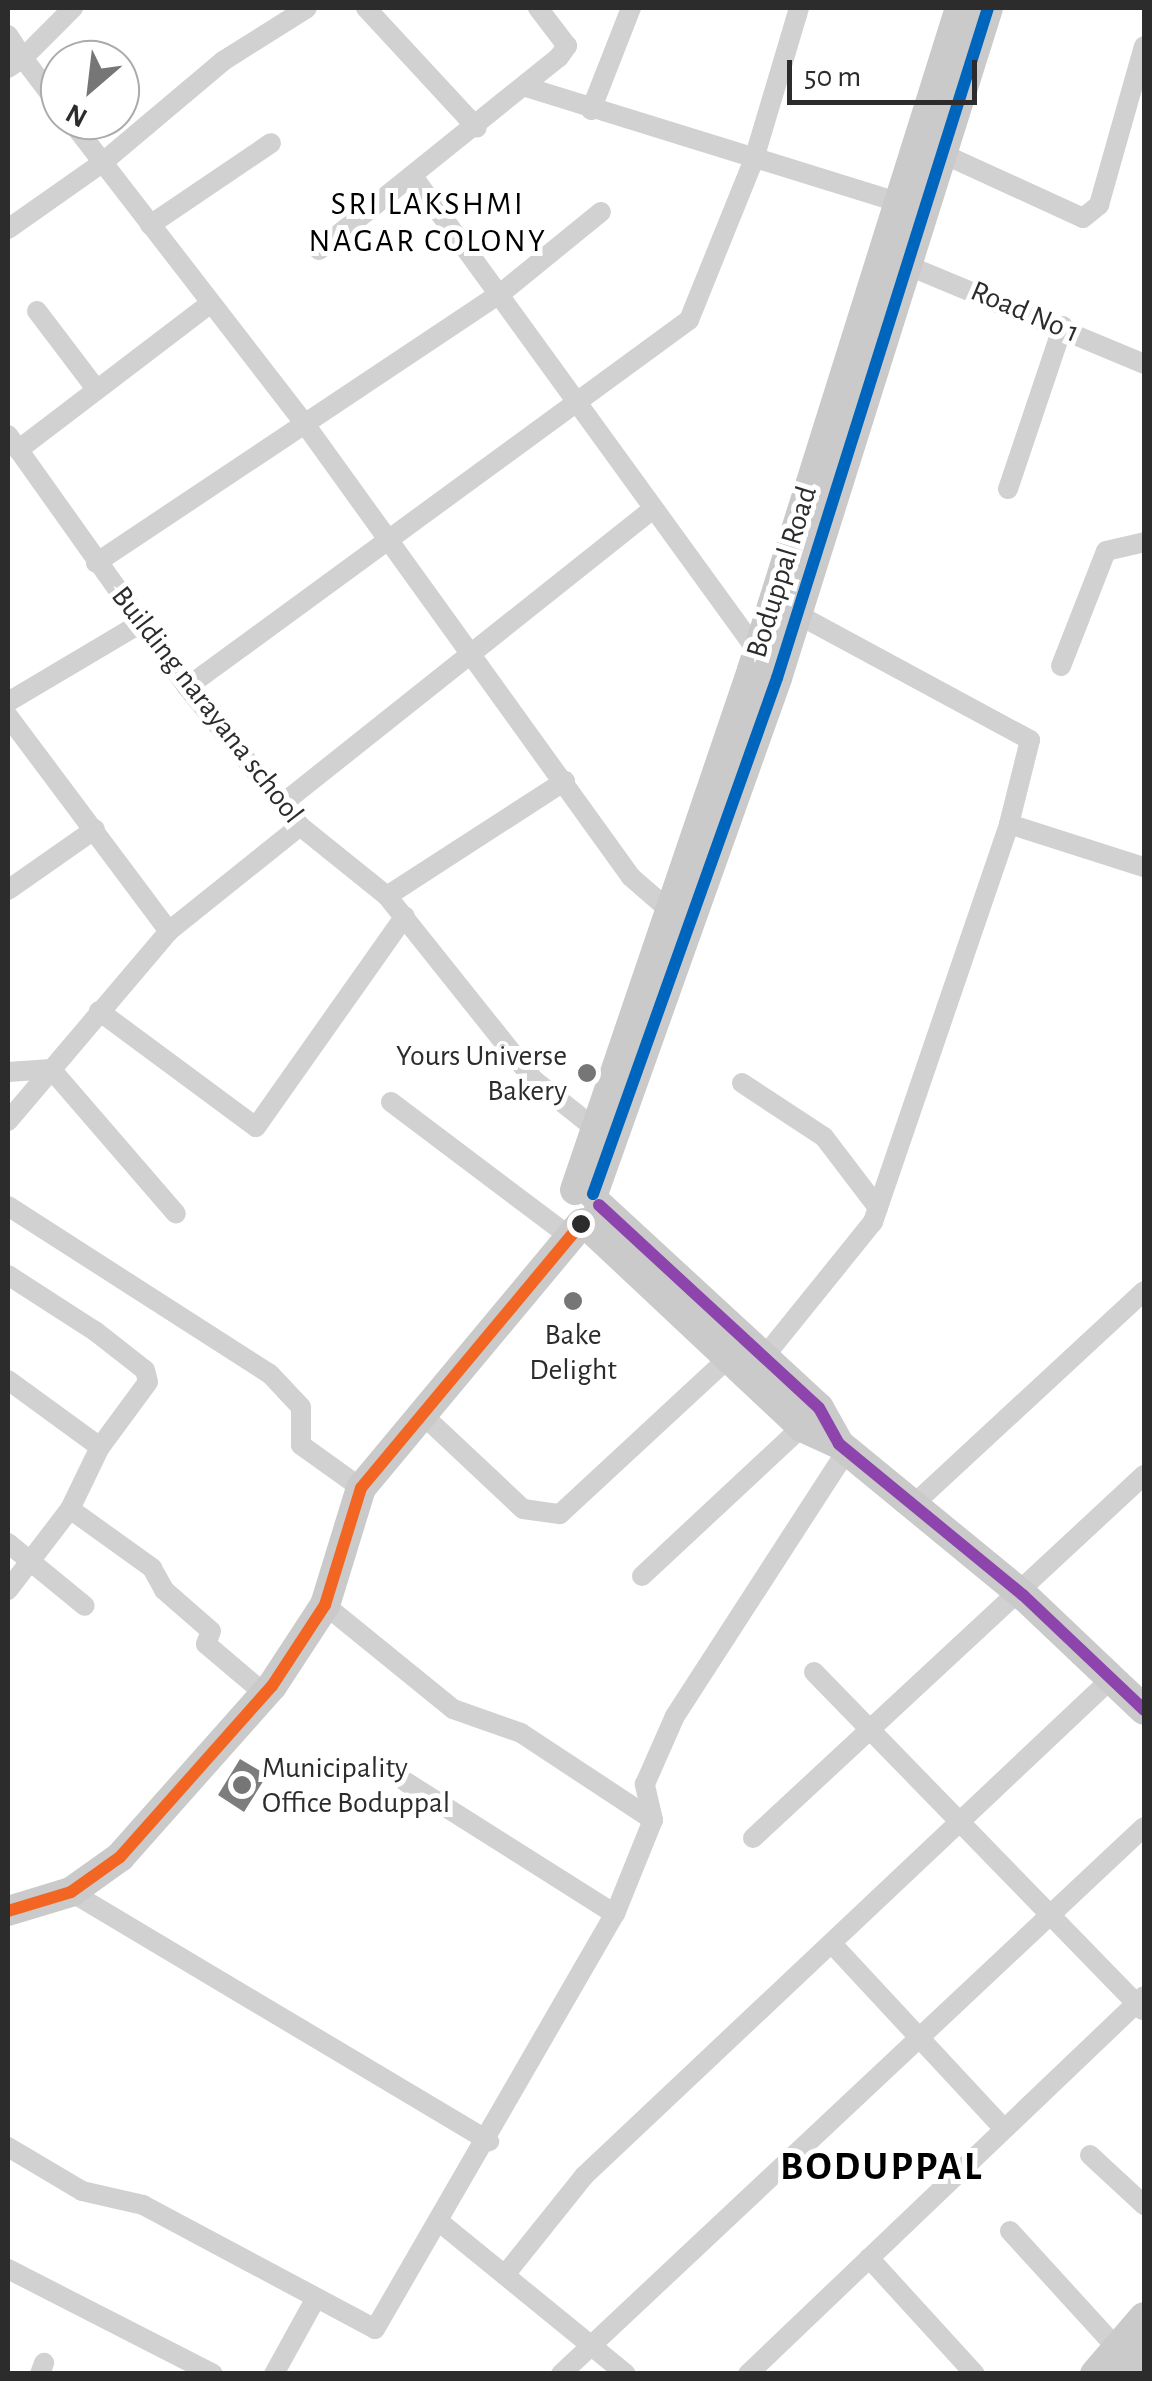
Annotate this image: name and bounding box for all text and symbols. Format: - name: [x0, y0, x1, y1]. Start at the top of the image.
- north arrow: [40, 40, 140, 140]
- scale bar: [792, 40, 982, 102]
- text: 50 m: [804, 62, 861, 92]
- text: N: [62, 98, 92, 132]
- district label: SRI LAKSHMI NAGAR COLONY: [309, 186, 547, 261]
- street label: Road No 1: [965, 273, 1085, 351]
- street label: Boduppal Road: [739, 482, 825, 662]
- street label: Building narayana school: [103, 579, 311, 831]
- place label: Yours Universe Bakery: [396, 1038, 567, 1108]
- marker: Yours Universe Bakery: [576, 1062, 598, 1084]
- unlabelled marker: [571, 1214, 591, 1234]
- marker: Bake Delight: [562, 1290, 584, 1312]
- place label: Bake Delight: [529, 1317, 617, 1388]
- place label: Municipality Office Boduppal: [262, 1750, 450, 1820]
- marker: Municipality Office Boduppal: [231, 1774, 253, 1796]
- district label: BODUPPAL: [780, 2143, 984, 2191]

